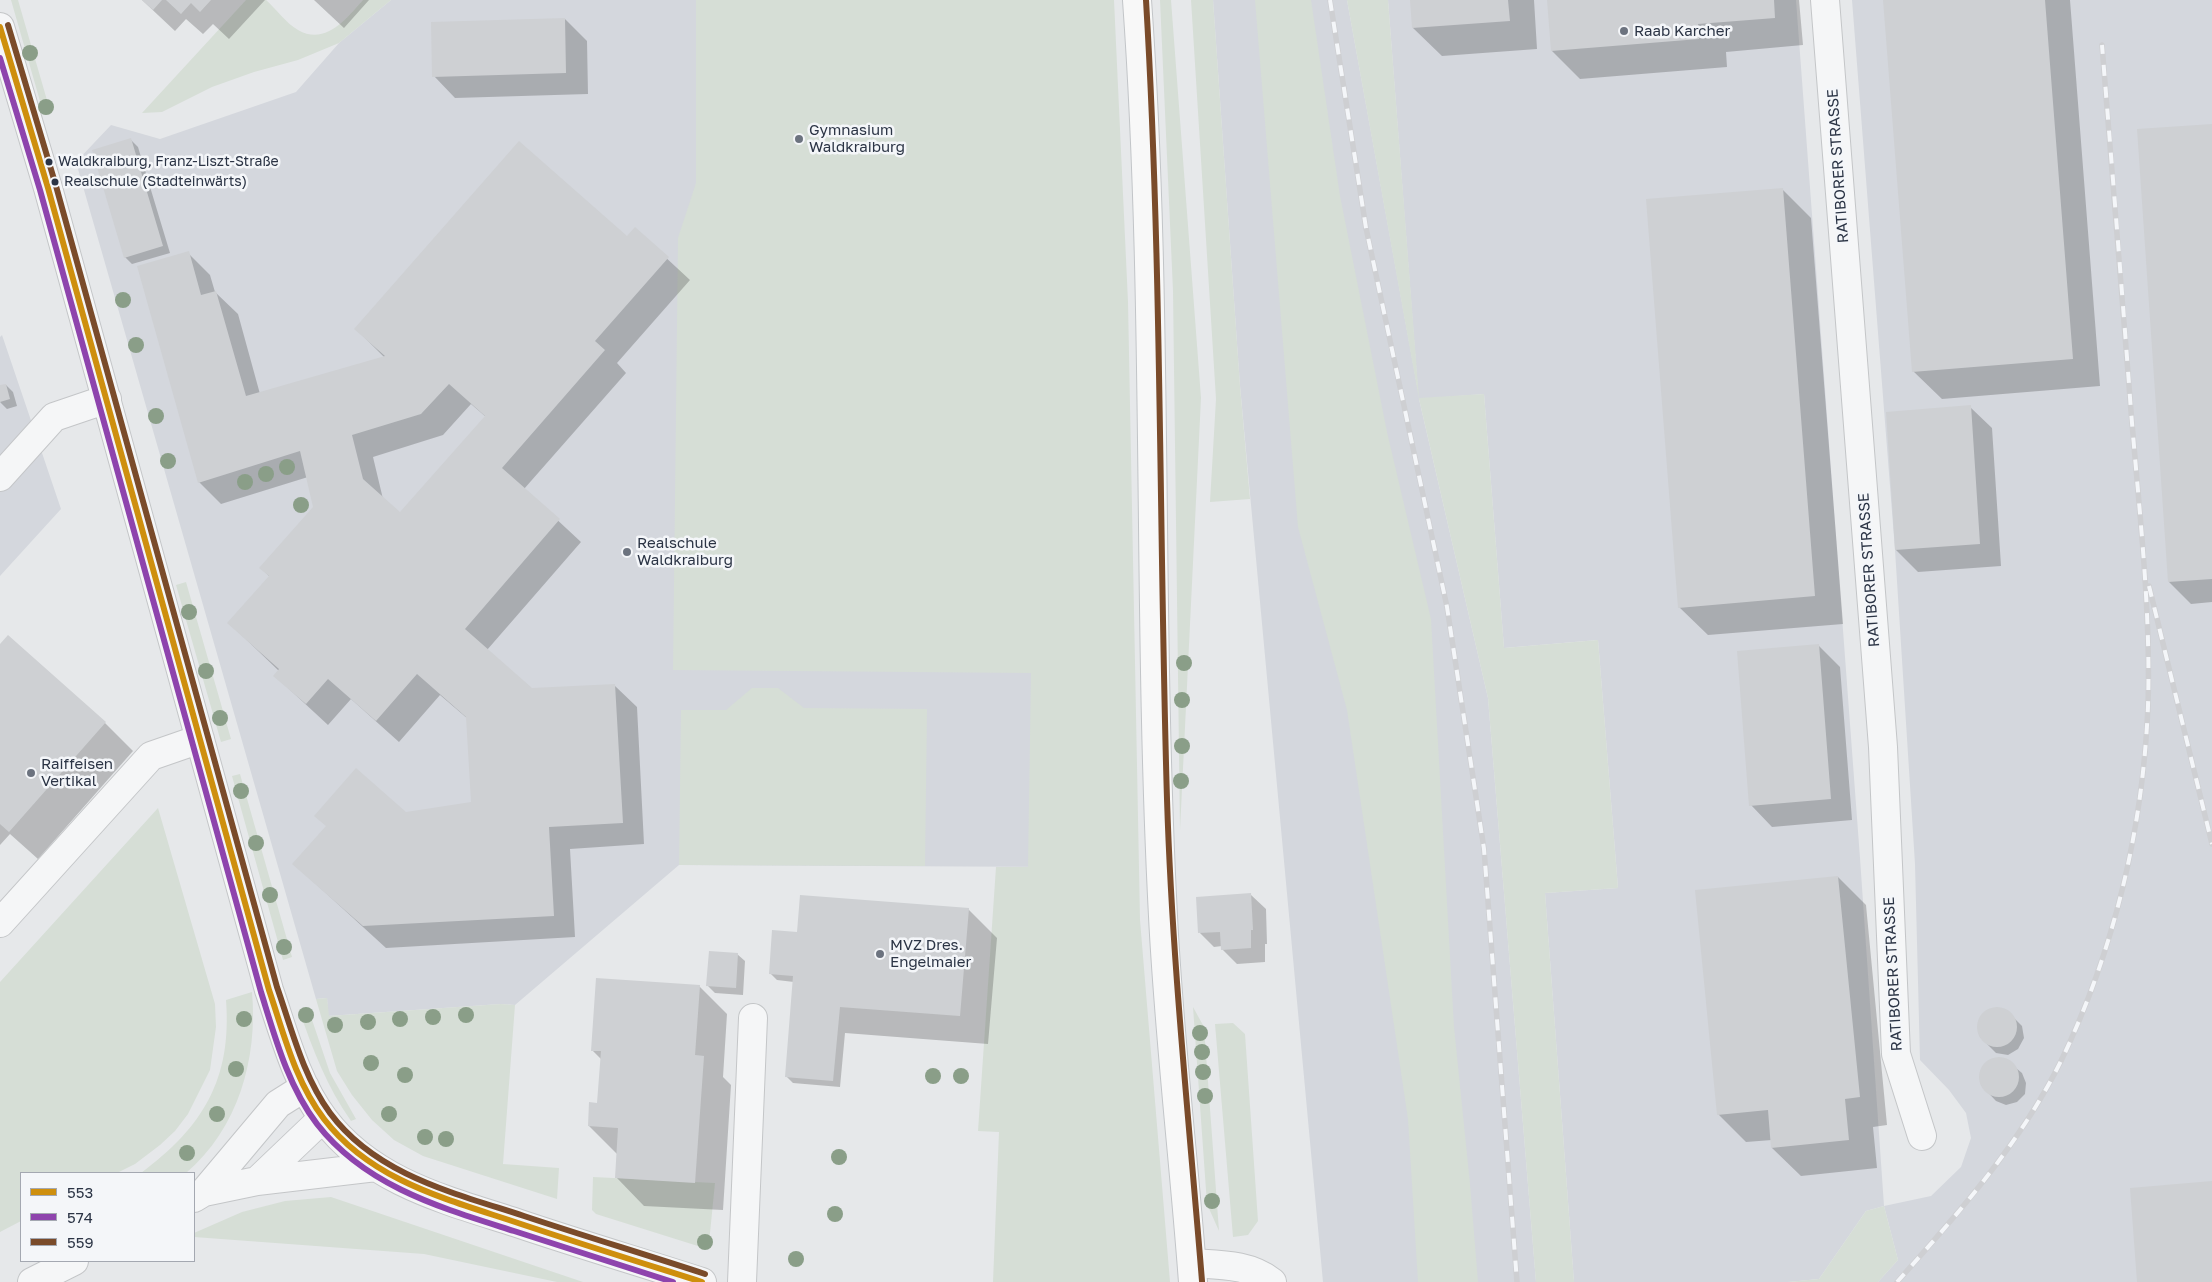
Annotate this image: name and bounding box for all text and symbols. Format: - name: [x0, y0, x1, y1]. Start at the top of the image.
- place label: Raab Karcher: [1634, 22, 1730, 40]
- marker: Raab Karcher: [1618, 25, 1630, 37]
- street label: RATIBORER STRASSE: [1824, 88, 1852, 244]
- place label: Gymnasium Waldkraiburg: [809, 121, 905, 156]
- marker: Gymnasium Waldkraiburg: [793, 133, 805, 145]
- place label: Waldkraiburg, Franz-Liszt-Straße: [58, 154, 279, 170]
- marker: Waldkraiburg, Franz-Liszt-Straße: [44, 157, 54, 167]
- place label: Realschule (Stadteinwärts): [64, 174, 247, 190]
- marker: Realschule (Stadteinwärts): [50, 177, 60, 187]
- street label: RATIBORER STRASSE: [1855, 492, 1883, 648]
- place label: Realschule Waldkraiburg: [637, 534, 733, 569]
- marker: Realschule Waldkraiburg: [621, 546, 633, 558]
- place label: Raiffeisen Vertikal: [41, 755, 113, 790]
- marker: Raiffeisen Vertikal: [25, 767, 37, 779]
- street label: RATIBORER STRASSE: [1880, 896, 1906, 1052]
- place label: MVZ Dres. Engelmaier: [890, 936, 971, 971]
- marker: MVZ Dres. Engelmaier: [874, 948, 886, 960]
- legend: [20, 1172, 195, 1262]
- text: 553: [67, 1183, 93, 1201]
- text: 574: [67, 1208, 93, 1226]
- text: 559: [67, 1233, 93, 1251]

